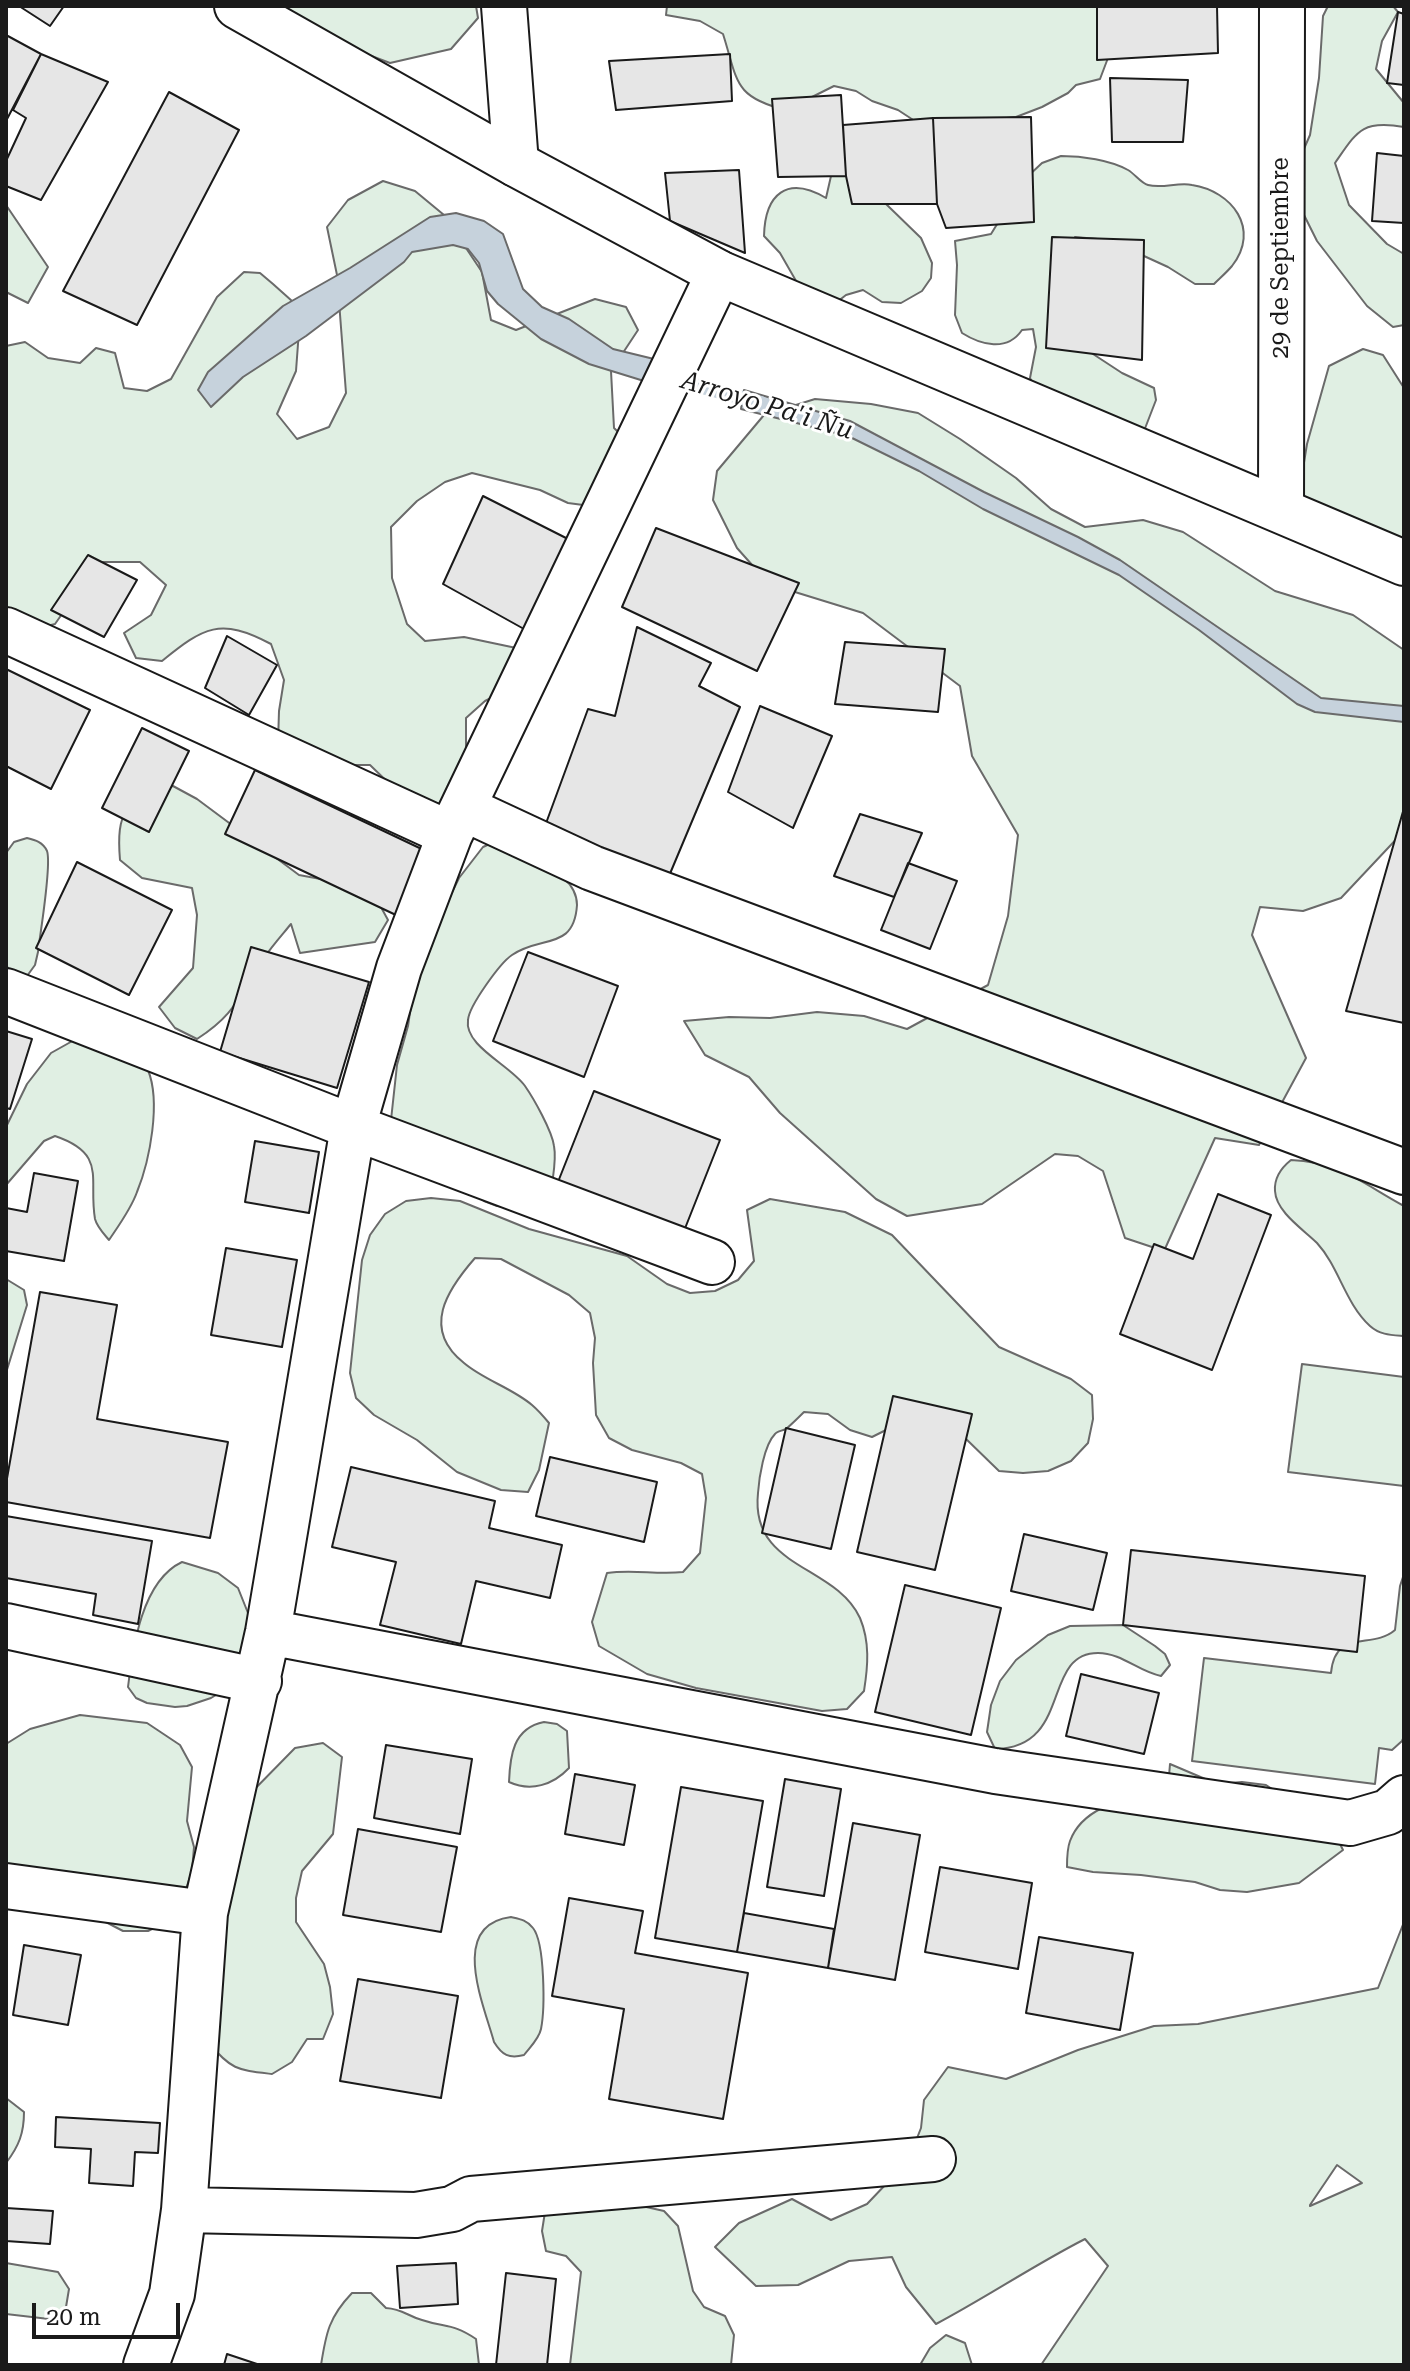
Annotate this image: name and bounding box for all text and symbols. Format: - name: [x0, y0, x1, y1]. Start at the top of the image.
- street label: 29 de Septiembre: [1267, 157, 1295, 359]
- water label: Arroyo Pa'i Ñu: [677, 365, 857, 447]
- scale bar: [36, 2287, 184, 2337]
- text: 20 m: [46, 2303, 101, 2331]

